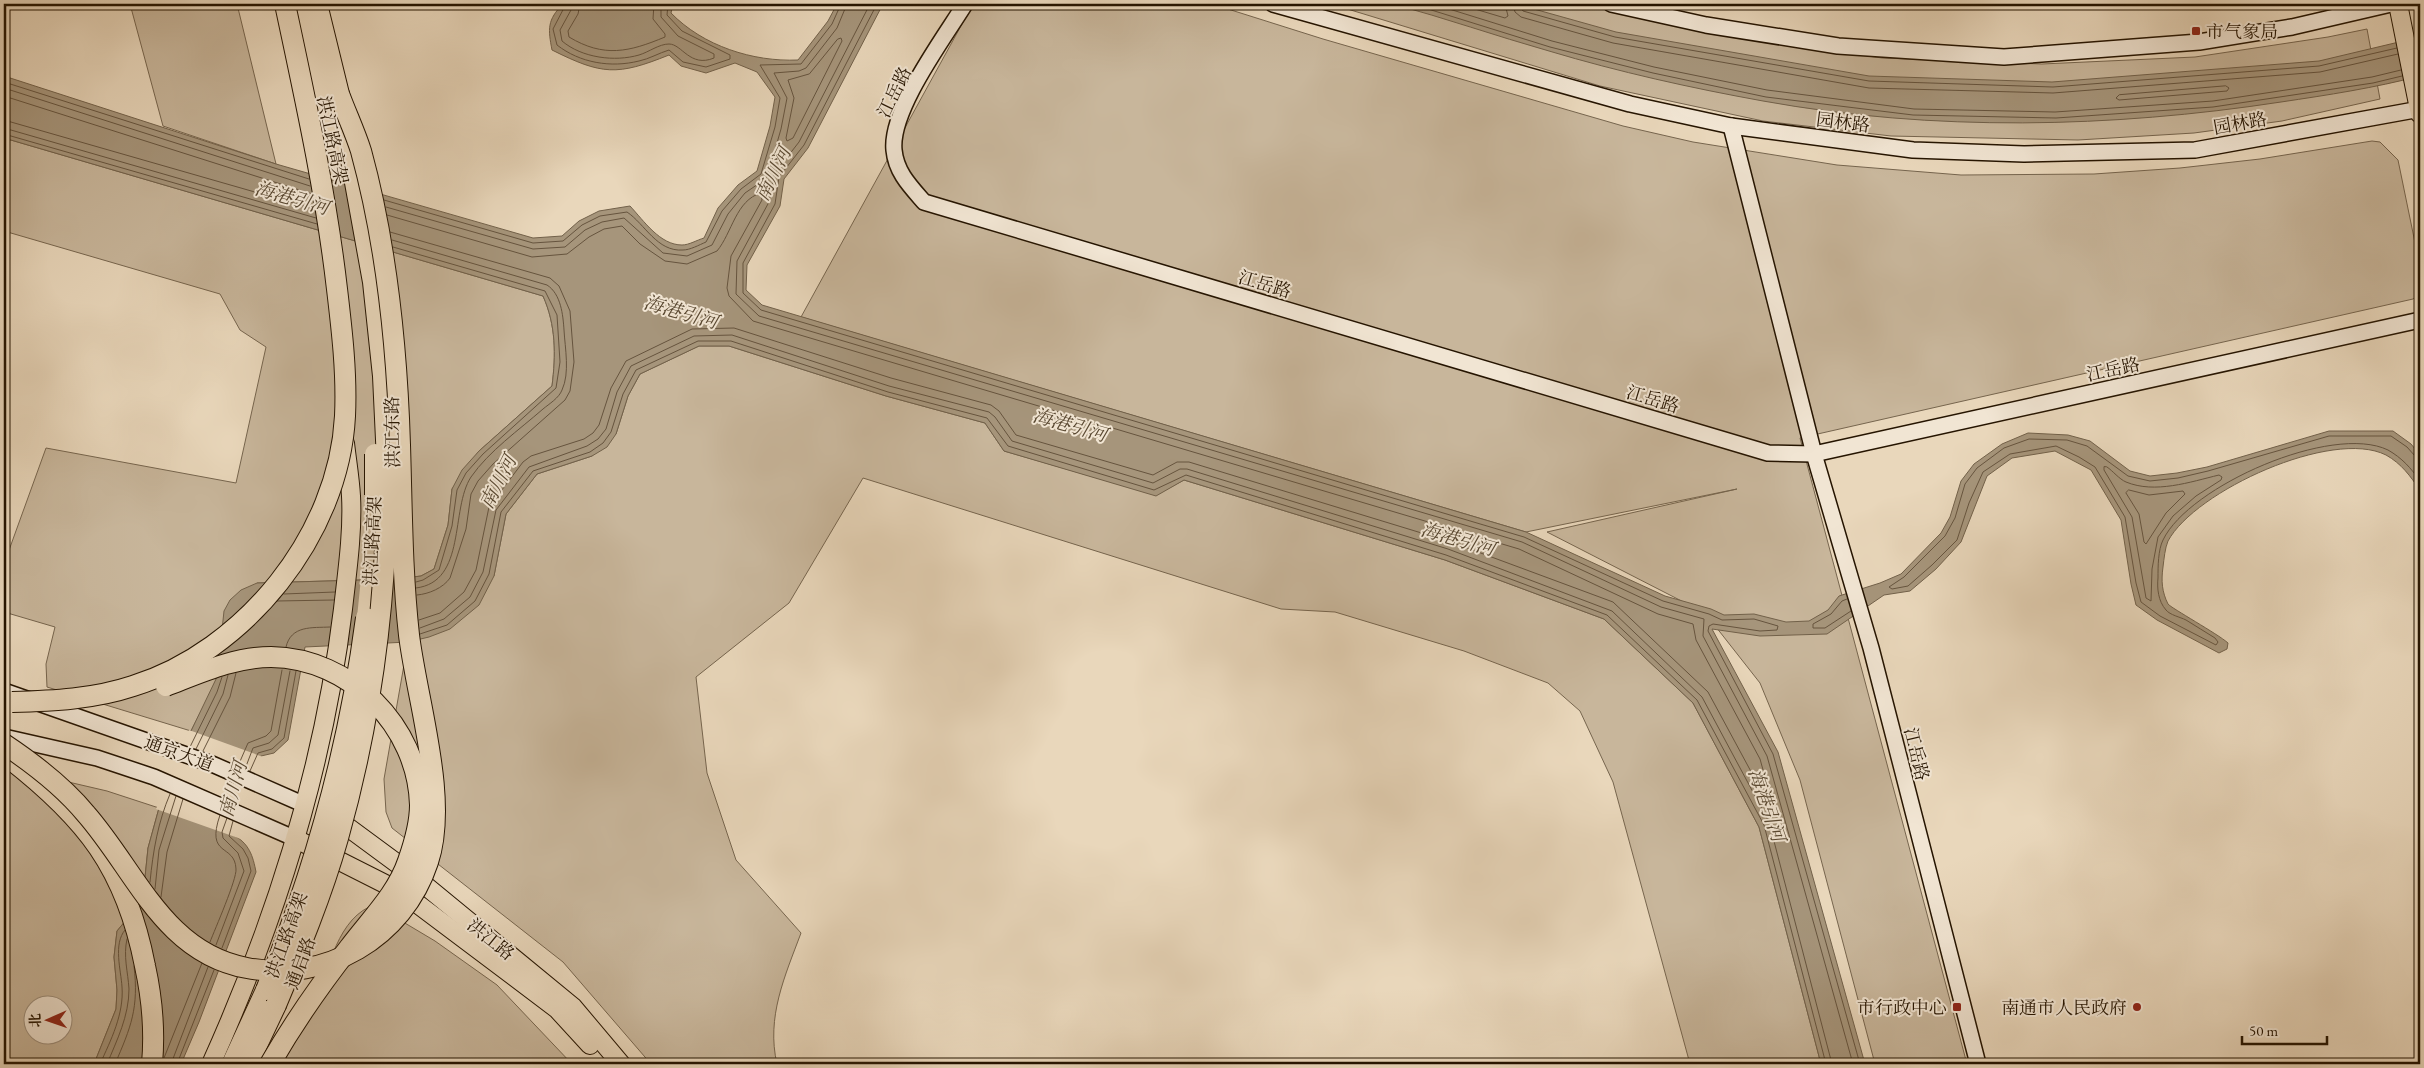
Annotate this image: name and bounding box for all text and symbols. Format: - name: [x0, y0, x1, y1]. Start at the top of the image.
- place label: 市气象局: [2206, 20, 2278, 43]
- marker: 市气象局: [2190, 25, 2202, 37]
- street label: 江岳路: [872, 63, 916, 121]
- street label: 洪江路高架: [312, 94, 354, 186]
- street label: 园林路: [1815, 107, 1871, 137]
- street label: 园林路: [2211, 107, 2269, 139]
- water label: 南川河: [749, 140, 798, 205]
- water label: 海港引河: [252, 176, 335, 221]
- street label: 江岳路: [1236, 265, 1294, 303]
- water label: 海港引河: [641, 290, 724, 335]
- street label: 江岳路: [2084, 352, 2142, 386]
- street label: 江岳路: [1624, 380, 1682, 418]
- street label: 洪江东路: [380, 396, 404, 468]
- water label: 海港引河: [1030, 403, 1113, 448]
- water label: 南川河: [474, 448, 523, 513]
- street label: 洪江路高架: [358, 495, 386, 587]
- water label: 海港引河: [1418, 517, 1501, 562]
- street label: 江岳路: [1899, 725, 1935, 783]
- street label: 通京大道: [141, 730, 217, 776]
- water label: 南川河: [213, 755, 254, 820]
- water label: 海港引河: [1743, 765, 1792, 848]
- street label: 洪江路高架: [260, 889, 312, 981]
- street label: 洪江路: [463, 913, 519, 965]
- street label: 通启路: [280, 934, 320, 992]
- north arrow: [22, 996, 72, 1046]
- place label: 市行政中心: [1857, 996, 1947, 1019]
- place label: 南通市人民政府: [2001, 996, 2127, 1019]
- marker: 市行政中心: [1951, 1001, 1963, 1013]
- marker: 南通市人民政府: [2131, 1001, 2143, 1013]
- text: 北: [26, 1013, 44, 1028]
- scale bar: [2242, 1013, 2326, 1045]
- text: 50 m: [2249, 1021, 2278, 1040]

